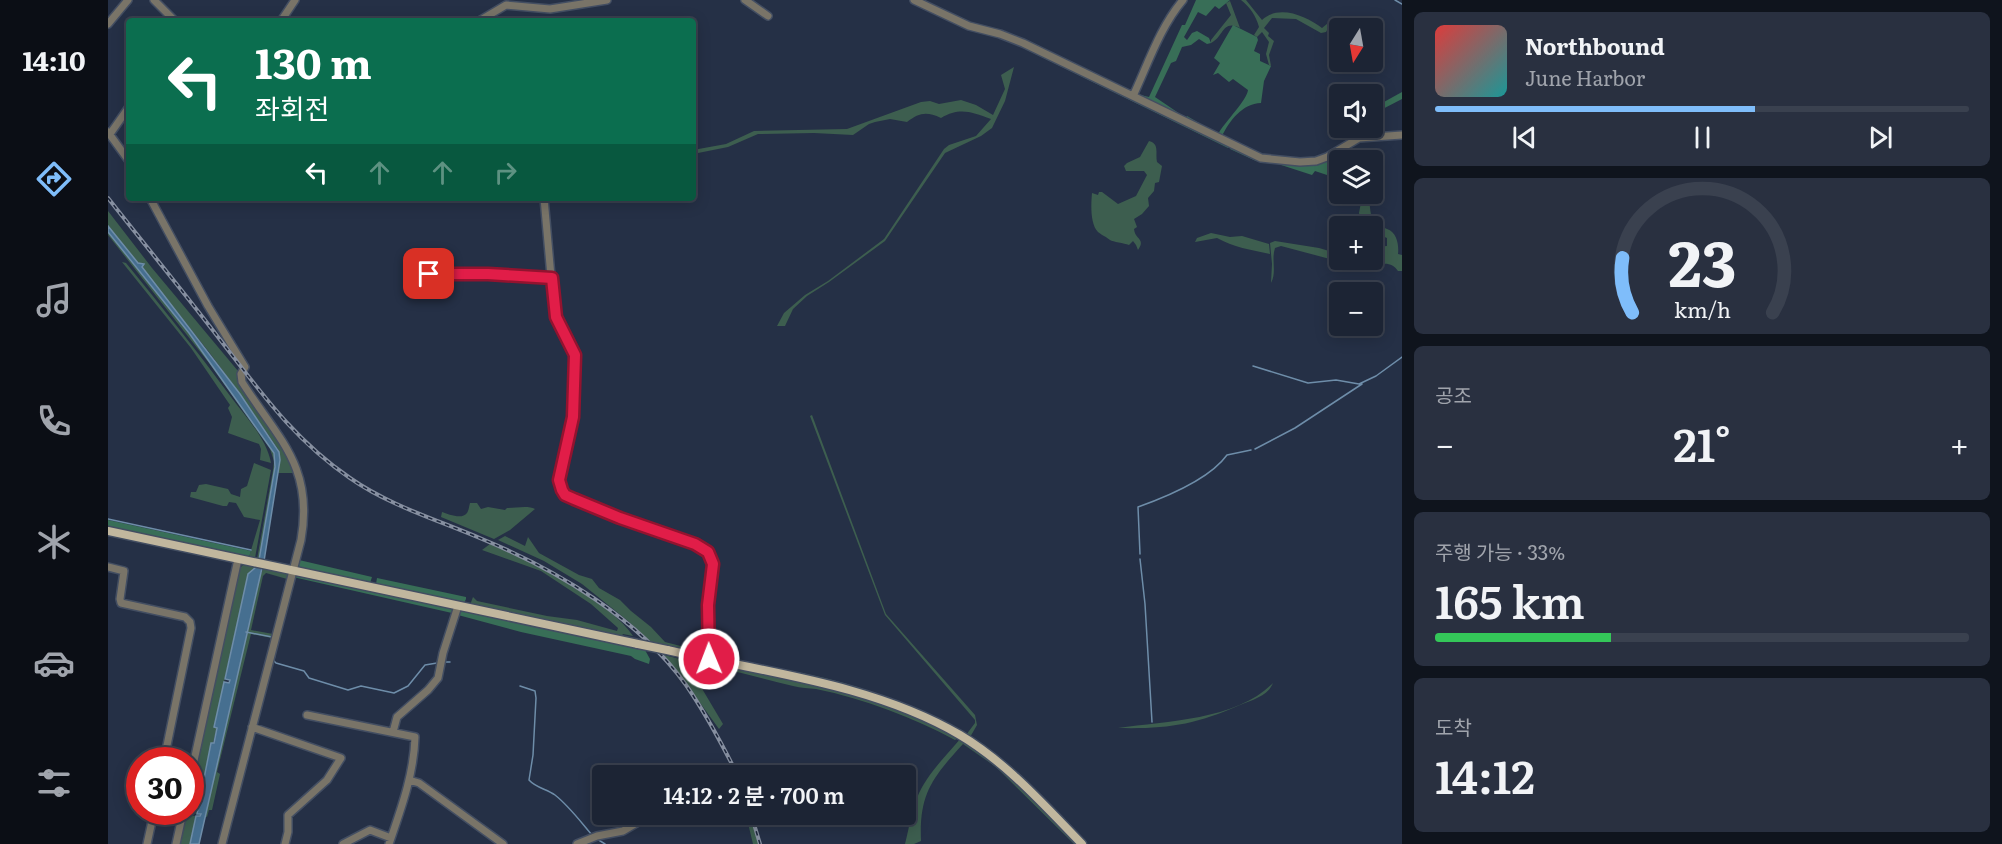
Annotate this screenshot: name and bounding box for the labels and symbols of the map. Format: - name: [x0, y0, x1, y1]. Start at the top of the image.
- north arrow: [1329, 18, 1383, 72]
- pin: [403, 248, 454, 299]
- position arrow: [677, 627, 741, 691]
- speed limit sign: 30: [126, 747, 204, 825]

